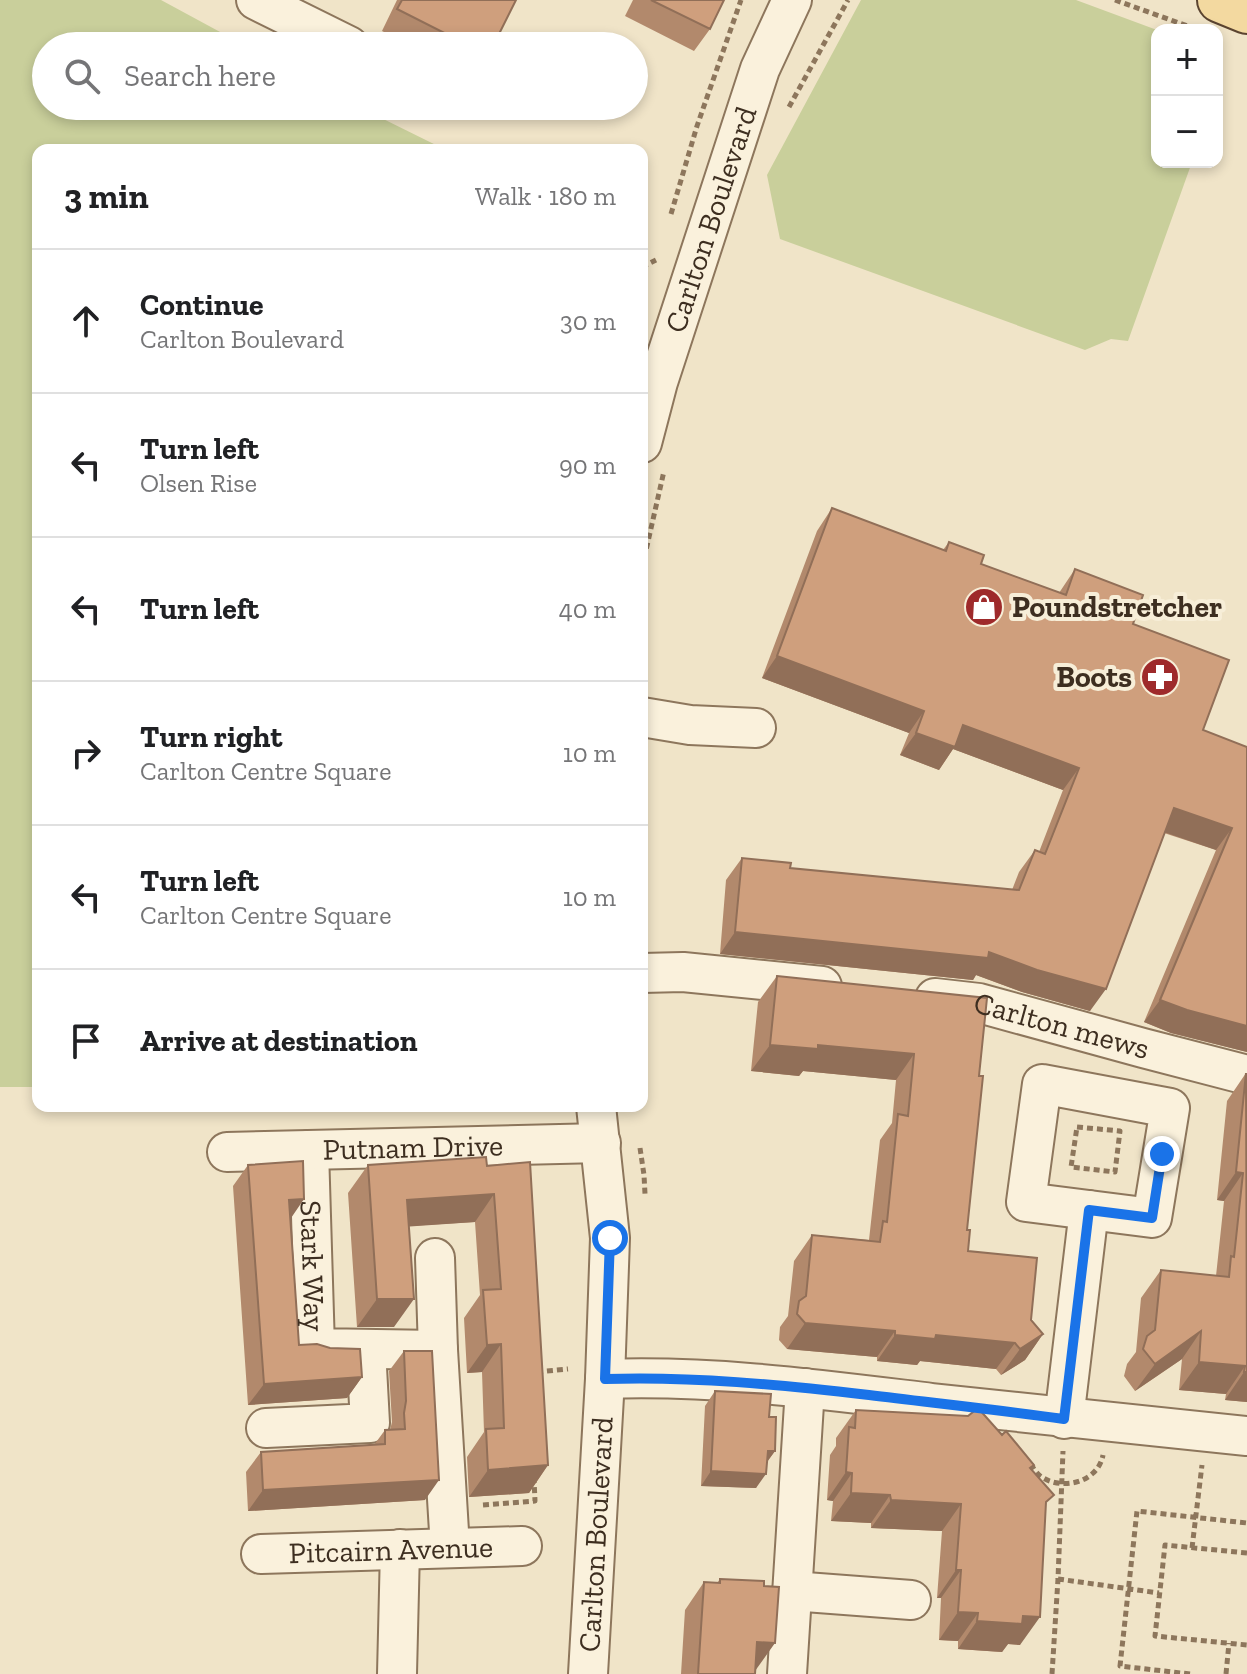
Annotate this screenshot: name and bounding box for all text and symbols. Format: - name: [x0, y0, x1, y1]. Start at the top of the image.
- map controls: [1151, 24, 1223, 168]
- button: +: [1151, 24, 1223, 96]
- search box: [32, 32, 648, 120]
- icon: search: [60, 54, 104, 98]
- text: Search here: [124, 58, 276, 94]
- button: −: [1151, 96, 1223, 168]
- street label: Carlton Boulevard: [657, 101, 765, 337]
- text: 3 min: [64, 176, 149, 217]
- text: Walk · 180 m: [475, 180, 616, 212]
- text: Continue: [140, 287, 264, 323]
- icon: ahead: [64, 299, 108, 343]
- text: 30 m: [560, 305, 616, 337]
- text: Carlton Boulevard: [140, 323, 344, 355]
- text: Turn left: [140, 431, 259, 467]
- icon: left: [64, 443, 108, 487]
- text: 90 m: [559, 449, 616, 481]
- text: Olsen Rise: [140, 467, 257, 499]
- shop icon: Poundstretcher: [963, 586, 1005, 628]
- icon: left: [64, 587, 108, 631]
- place label: Poundstretcher: [1012, 589, 1222, 625]
- text: Turn left: [140, 591, 259, 627]
- text: 40 m: [559, 593, 616, 625]
- pharmacy icon: Boots: [1139, 656, 1181, 698]
- place label: Boots: [1056, 659, 1132, 695]
- text: Turn right: [140, 719, 282, 755]
- icon: right: [64, 731, 108, 775]
- text: 10 m: [563, 737, 616, 769]
- text: Carlton Centre Square: [140, 755, 391, 787]
- text: Turn left: [140, 863, 259, 899]
- icon: left: [64, 875, 108, 919]
- text: 10 m: [563, 881, 616, 913]
- text: Carlton Centre Square: [140, 899, 391, 931]
- street label: Carlton mews: [970, 984, 1153, 1067]
- icon: arrive: [64, 1019, 108, 1063]
- text: Arrive at destination: [140, 1023, 417, 1059]
- street label: Putnam Drive: [322, 1127, 503, 1168]
- route end: [1144, 1136, 1180, 1172]
- street label: Stark Way: [293, 1200, 333, 1333]
- route start: [592, 1220, 628, 1256]
- street label: Carlton Boulevard: [571, 1415, 621, 1653]
- street label: Pitcairn Avenue: [288, 1529, 494, 1571]

